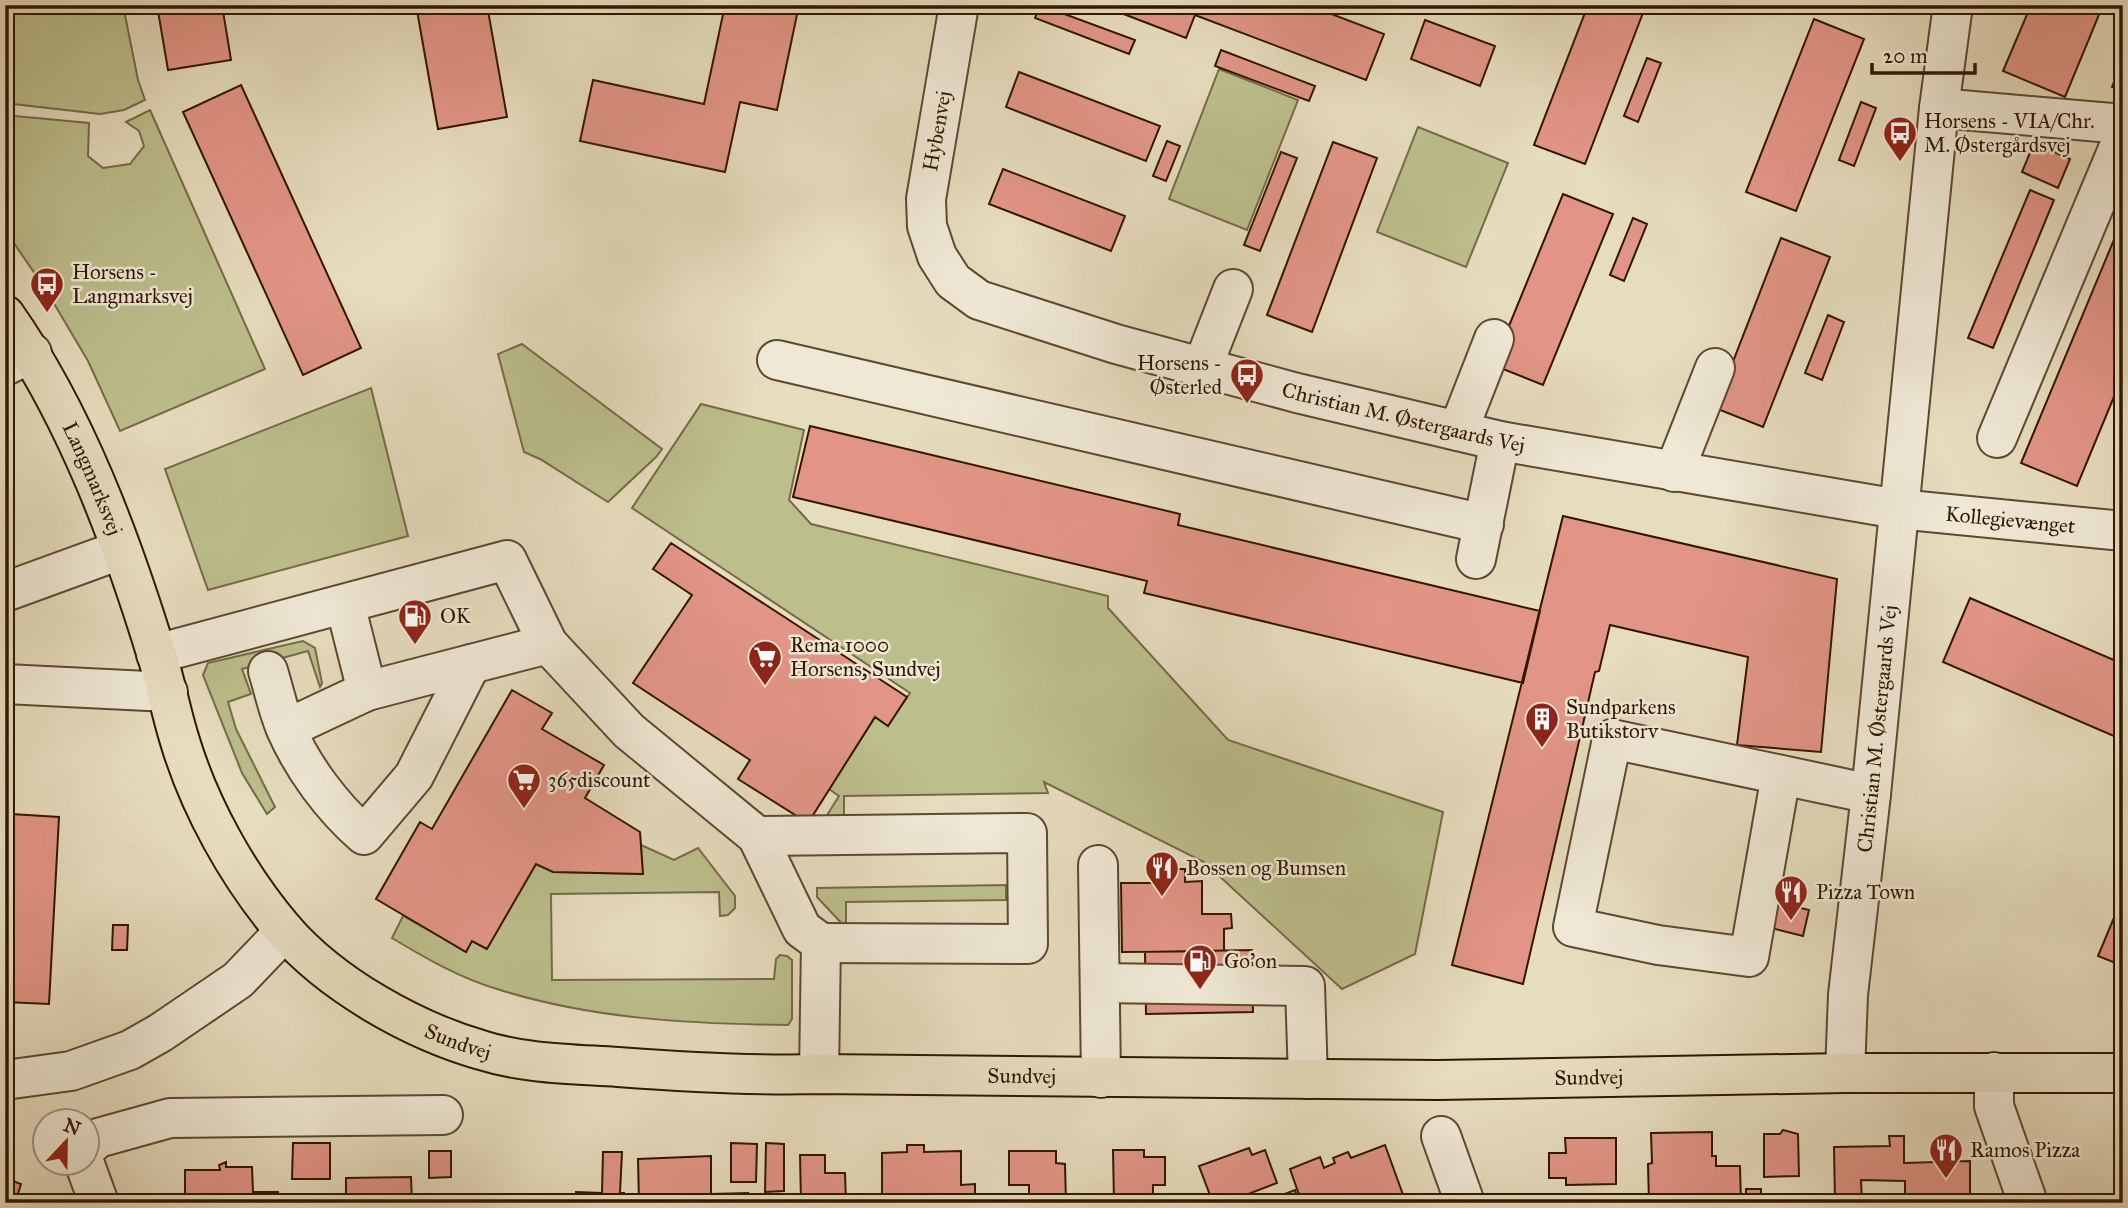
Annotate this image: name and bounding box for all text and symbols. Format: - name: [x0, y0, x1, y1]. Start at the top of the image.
- scale bar: [1872, 32, 1976, 76]
- text: 20 m: [1883, 43, 1928, 69]
- street label: Hybenvej: [917, 89, 957, 173]
- place label: Horsens - VIA/Chr. M. Østergårdsvej: [1924, 108, 2095, 158]
- bus stop icon: Horsens - VIA/Chr. M. Østergårdsvej: [1881, 114, 1919, 163]
- place label: Horsens - Langmarksvej: [72, 259, 193, 309]
- bus stop icon: Horsens - Langmarksvej: [28, 265, 66, 314]
- place label: Horsens - Østerled: [1137, 350, 1222, 400]
- bus stop icon: Horsens - Østerled: [1228, 356, 1266, 405]
- street label: Christian M. Østergaards Vej: [1279, 377, 1527, 458]
- street label: Langmarksvej: [57, 418, 128, 539]
- street label: Kollegievænget: [1944, 501, 2077, 539]
- fuel station icon: OK: [396, 597, 434, 646]
- place label: OK: [440, 603, 472, 629]
- street label: Christian M. Østergaards Vej: [1851, 604, 1903, 854]
- place label: Rema 1000 Horsens, Sundvej: [790, 632, 941, 682]
- supermarket icon: Rema 1000 Horsens, Sundvej: [746, 638, 784, 687]
- place label: Sundparkens Butikstorv: [1566, 694, 1676, 744]
- building icon: Sundparkens Butikstorv: [1523, 700, 1561, 749]
- supermarket icon: 365discount: [505, 761, 543, 810]
- place label: 365discount: [548, 767, 651, 793]
- restaurant icon: Bossen og Bumsen: [1143, 849, 1181, 898]
- place label: Bossen og Bumsen: [1186, 855, 1346, 881]
- restaurant icon: Pizza Town: [1772, 873, 1810, 922]
- place label: Pizza Town: [1816, 879, 1915, 905]
- fuel station icon: Go'on: [1181, 942, 1219, 991]
- place label: Go'on: [1224, 948, 1277, 974]
- street label: Sundvej: [421, 1018, 494, 1065]
- street label: Sundvej: [987, 1063, 1056, 1089]
- street label: Sundvej: [1554, 1064, 1623, 1091]
- north arrow: [32, 1106, 102, 1176]
- text: N: [60, 1113, 84, 1140]
- restaurant icon: Ramos Pizza: [1927, 1131, 1965, 1180]
- place label: Ramos Pizza: [1970, 1137, 2080, 1163]

